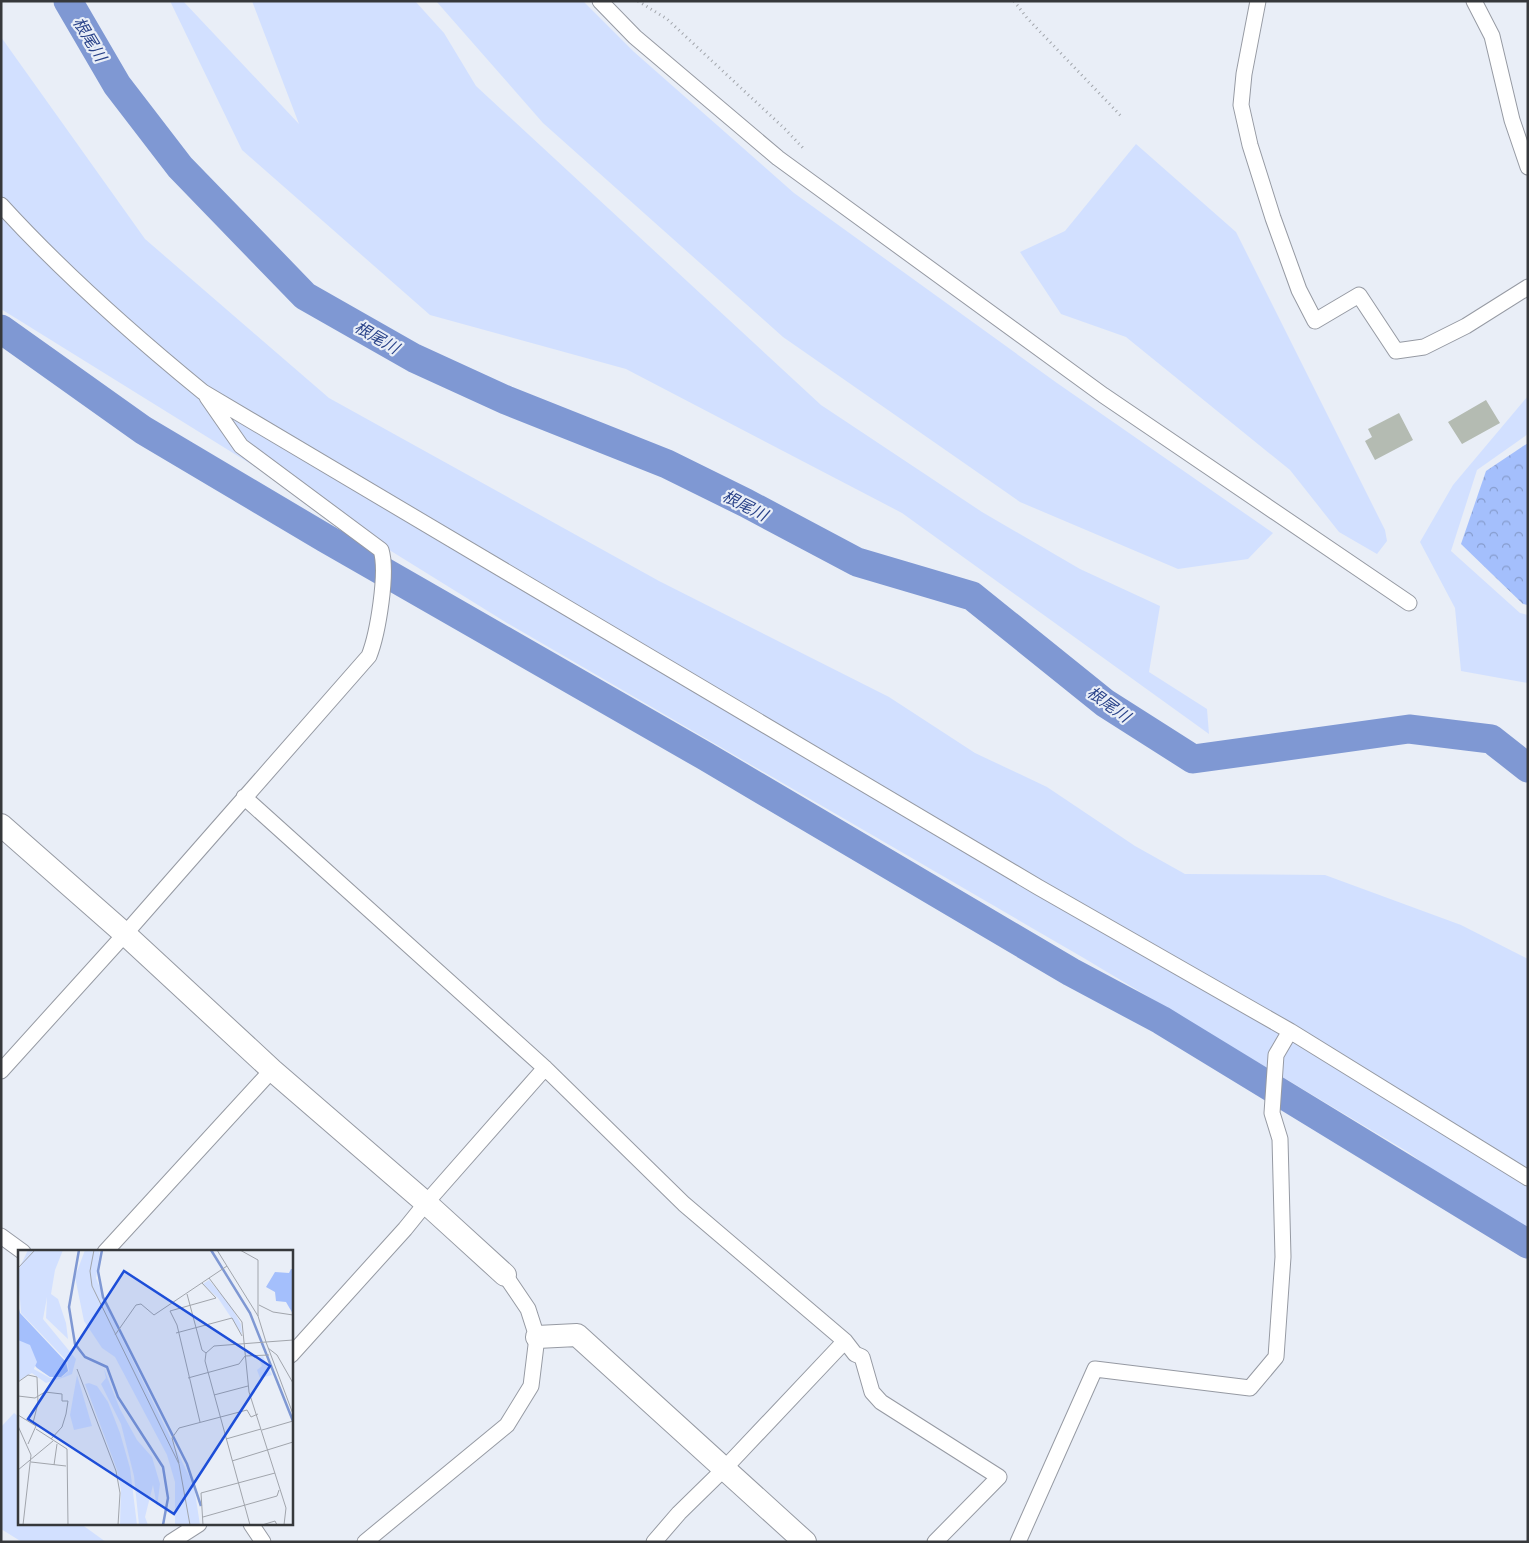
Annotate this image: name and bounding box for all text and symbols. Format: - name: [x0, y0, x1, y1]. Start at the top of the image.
- water label: 根尾川: [69, 13, 112, 66]
- water label: 根尾川: [351, 316, 405, 359]
- water label: 根尾川: [719, 485, 773, 526]
- water label: 根尾川: [1084, 682, 1136, 727]
- inset map: [18, 1250, 292, 1526]

